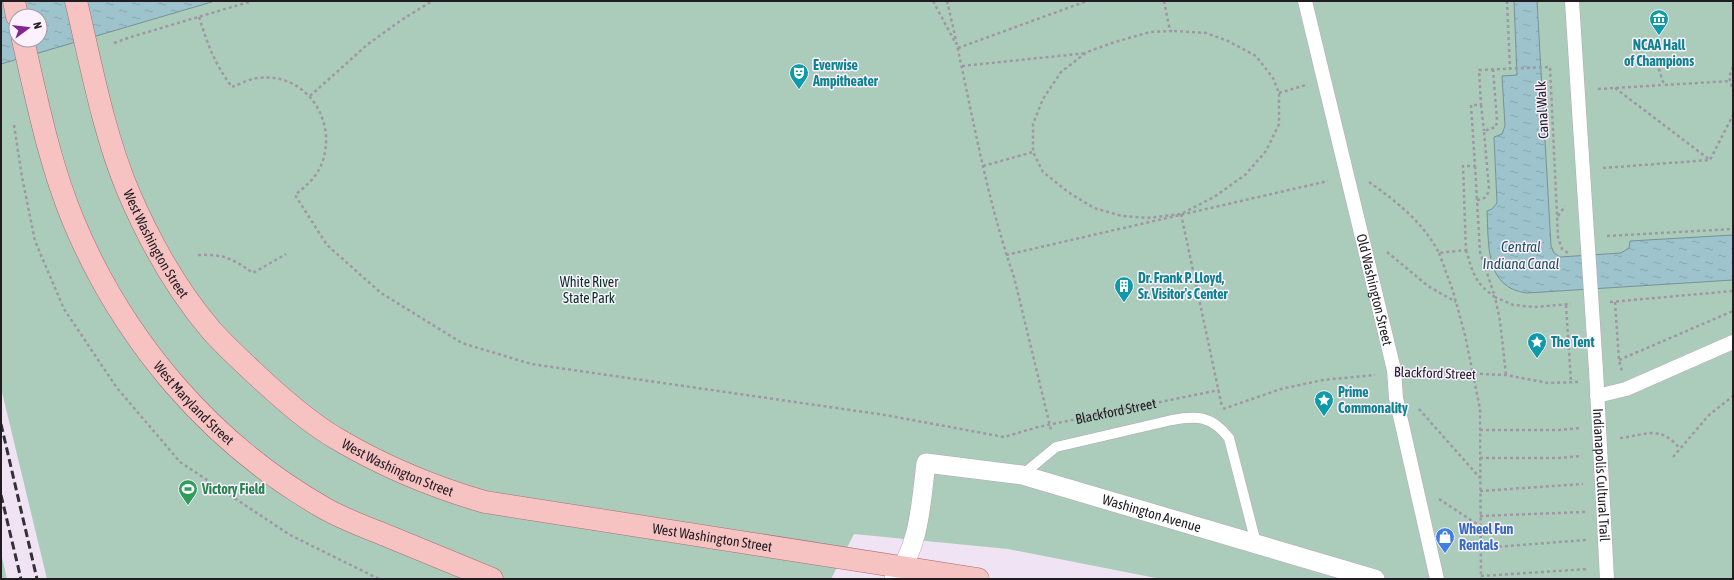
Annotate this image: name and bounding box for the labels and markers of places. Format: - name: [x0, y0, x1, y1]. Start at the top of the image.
- museum icon: NCAA Hall of Champions: [1648, 8, 1670, 36]
- place label: NCAA Hall of Champions: [1624, 37, 1694, 69]
- place label: Everwise Ampitheater: [812, 57, 879, 89]
- theatre icon: Everwise Ampitheater: [788, 62, 810, 90]
- place label: Dr. Frank P. Lloyd, Sr. Visitor's Center: [1138, 270, 1229, 302]
- building icon: Dr. Frank P. Lloyd, Sr. Visitor's Center: [1113, 275, 1135, 303]
- place icon: The Tent: [1526, 331, 1548, 359]
- place label: The Tent: [1551, 334, 1594, 350]
- place label: Prime Commonality: [1338, 384, 1408, 416]
- place icon: Prime Commonality: [1313, 389, 1335, 417]
- sports icon: Victory Field: [177, 478, 199, 506]
- place label: Victory Field: [201, 481, 265, 497]
- place label: Wheel Fun Rentals: [1458, 521, 1513, 553]
- shop icon: Wheel Fun Rentals: [1434, 526, 1456, 554]

